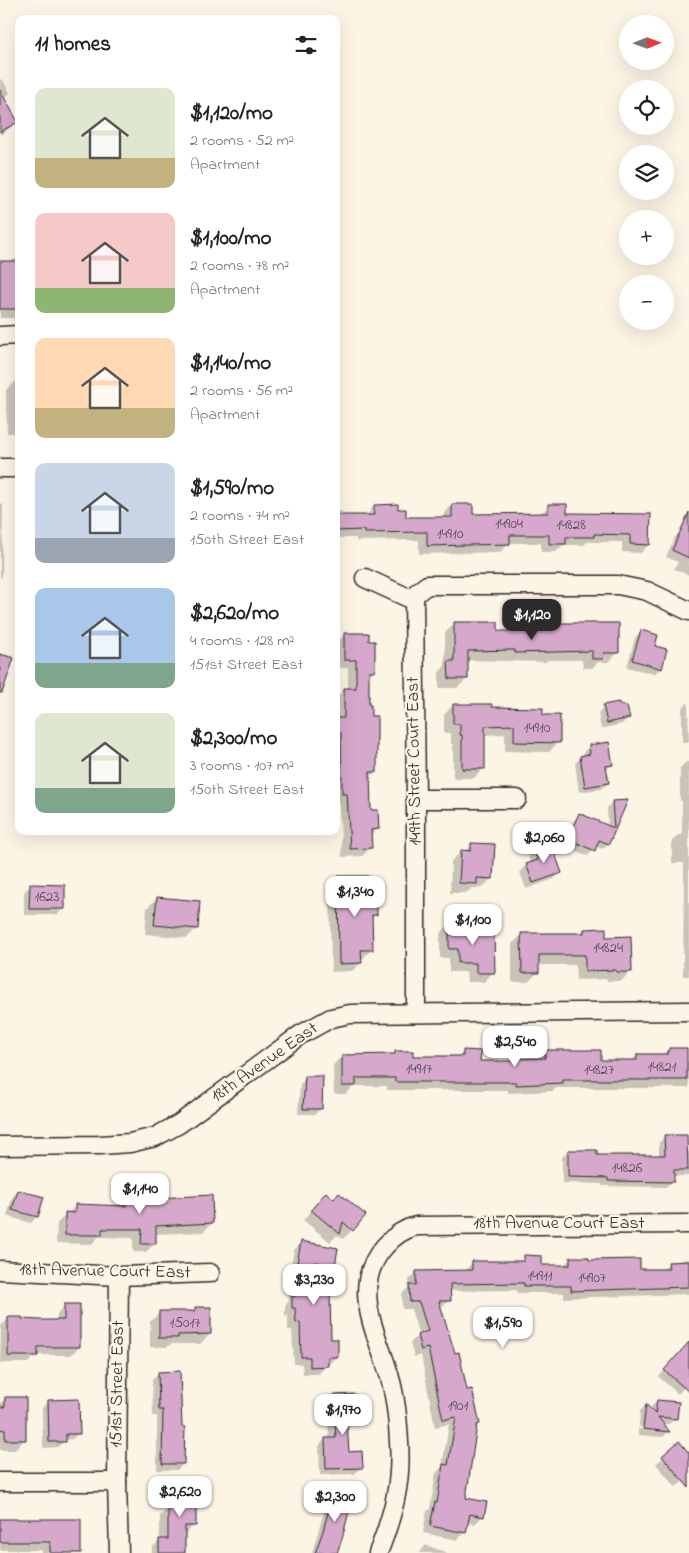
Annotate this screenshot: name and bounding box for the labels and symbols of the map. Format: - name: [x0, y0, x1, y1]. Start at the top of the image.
- north arrow: [619, 15, 674, 70]
- house number: 14904: [495, 513, 523, 535]
- house number: 14828: [556, 514, 586, 536]
- house number: 14910: [437, 523, 464, 545]
- pin: $1,120: [491, 598, 573, 641]
- street label: 149th Street Court East: [401, 676, 429, 846]
- house number: 14910: [524, 717, 551, 739]
- pin: $2,060: [503, 822, 585, 864]
- pin: $1,340: [314, 876, 396, 918]
- house number: 1623: [34, 886, 60, 908]
- pin: $1,100: [432, 904, 514, 946]
- house number: 14824: [593, 937, 623, 959]
- street label: 18th Avenue East: [206, 1016, 324, 1110]
- pin: $2,540: [474, 1026, 556, 1068]
- house number: 14821: [648, 1056, 677, 1078]
- house number: 14917: [406, 1058, 432, 1080]
- house number: 14827: [584, 1059, 614, 1081]
- house number: 14826: [612, 1157, 643, 1179]
- pin: $1,140: [99, 1172, 181, 1215]
- street label: 18th Avenue Court East: [473, 1211, 645, 1237]
- street label: 18th Avenue Court East: [19, 1258, 191, 1286]
- pin: $3,230: [273, 1264, 355, 1306]
- house number: 14911: [527, 1265, 553, 1287]
- house number: 14907: [578, 1267, 606, 1289]
- pin: $1,590: [462, 1306, 544, 1349]
- house number: 15017: [170, 1312, 200, 1334]
- street label: 151st Street East: [104, 1320, 132, 1448]
- pin: $1,970: [302, 1394, 384, 1436]
- house number: 1901: [448, 1395, 468, 1417]
- pin: $2,620: [139, 1476, 221, 1518]
- pin: $2,300: [294, 1480, 376, 1523]

